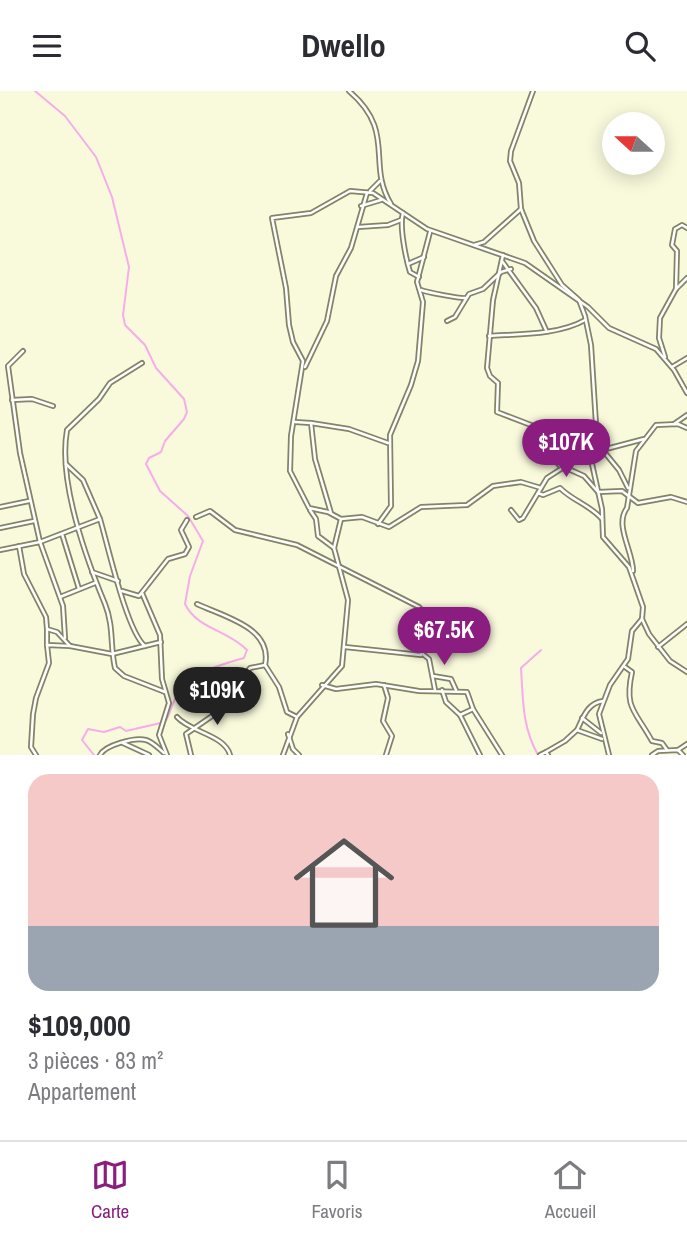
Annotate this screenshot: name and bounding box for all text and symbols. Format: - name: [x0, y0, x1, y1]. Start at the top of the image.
- text: Dwello: [301, 24, 386, 67]
- icon: menu: [28, 27, 66, 65]
- icon: search: [621, 27, 659, 65]
- north arrow: [602, 112, 665, 175]
- map controls: [602, 112, 665, 175]
- pin: $107K: [517, 419, 615, 479]
- text: $107K: [538, 426, 594, 457]
- pin: $67.5K: [387, 607, 501, 667]
- text: $67.5K: [414, 614, 474, 645]
- pin: $109K: [168, 667, 266, 727]
- text: $109K: [189, 674, 245, 705]
- icon: home: [281, 820, 407, 946]
- text: $109,000: [28, 1005, 131, 1045]
- text: 3 pièces · 83 m²: [28, 1045, 163, 1076]
- text: Appartement: [28, 1076, 136, 1107]
- tab: Carte: [91, 1156, 129, 1224]
- tab: Favoris: [311, 1156, 363, 1224]
- tab: Accueil: [545, 1156, 596, 1224]

